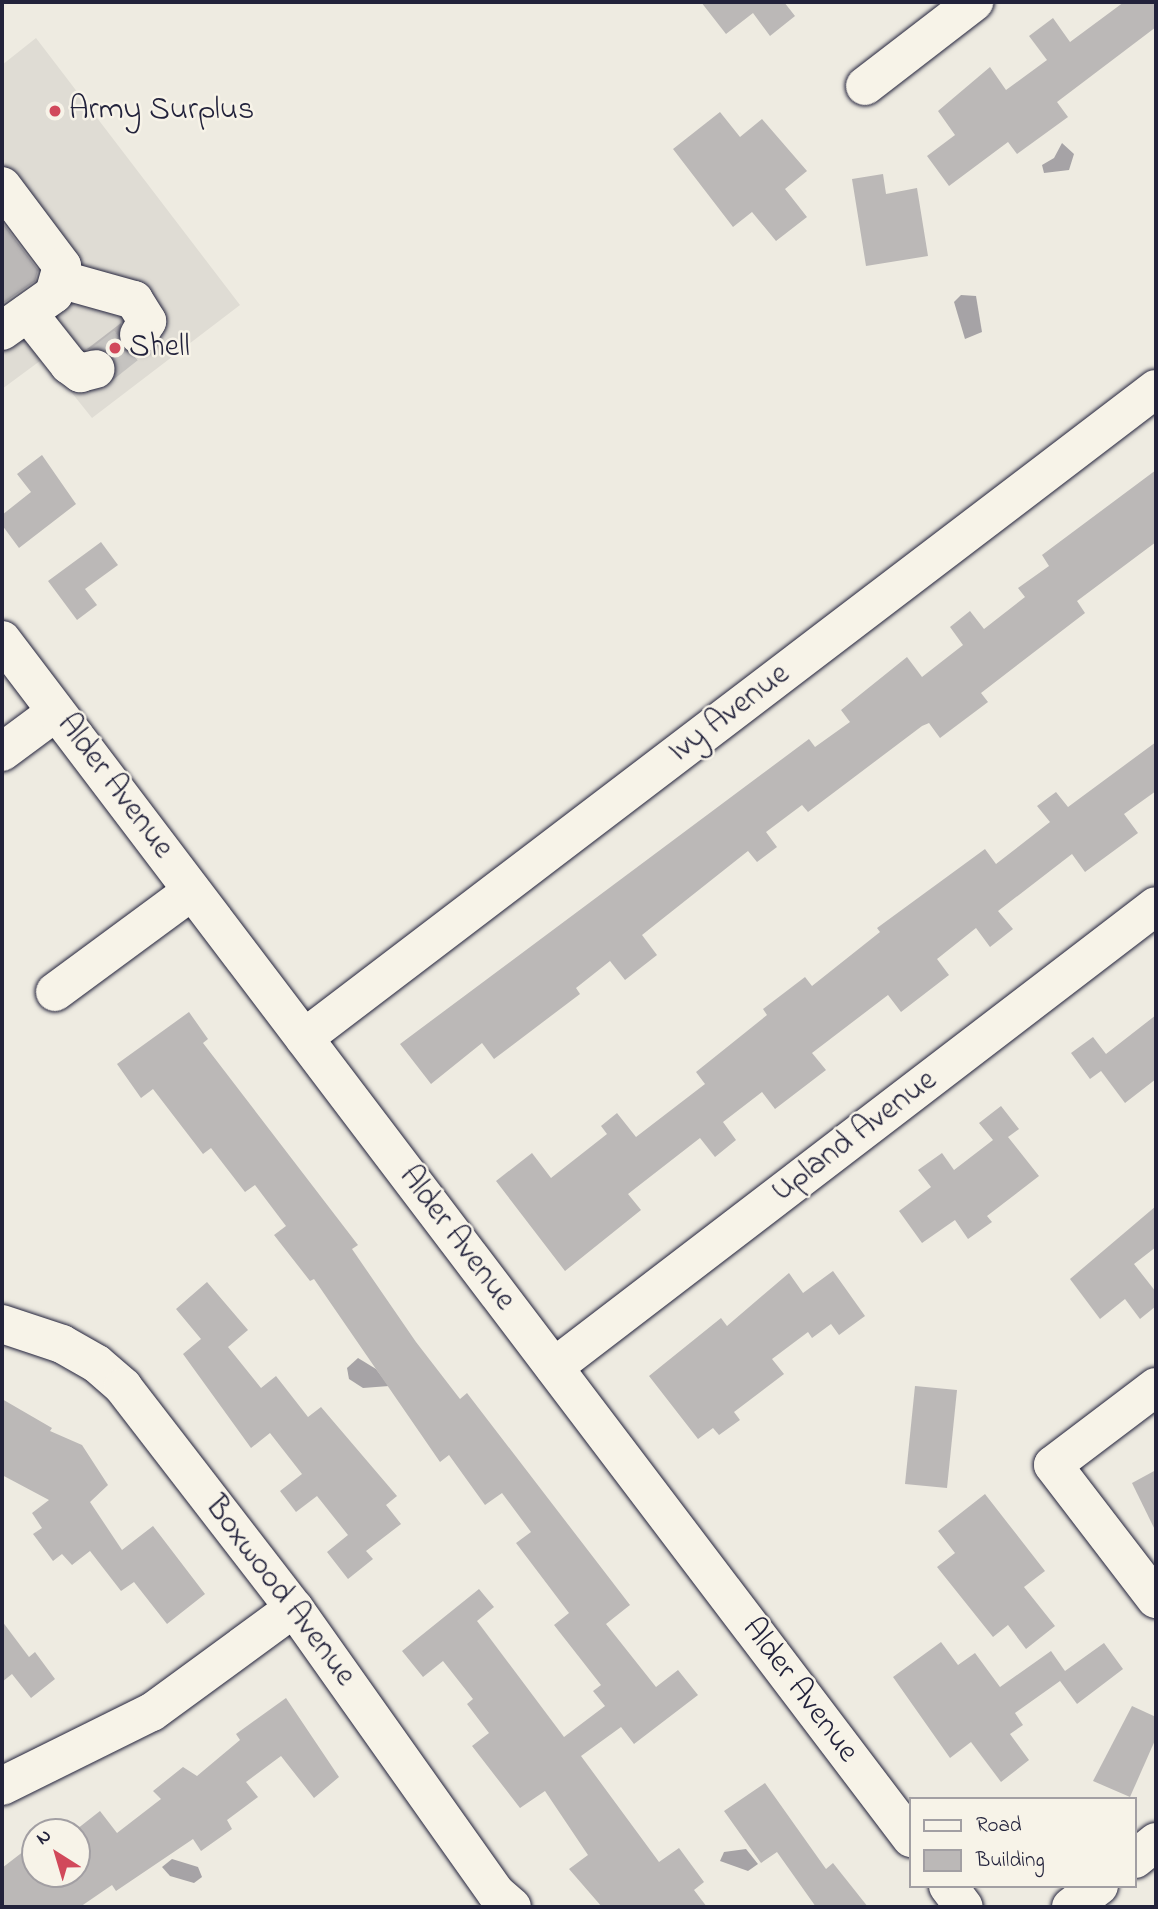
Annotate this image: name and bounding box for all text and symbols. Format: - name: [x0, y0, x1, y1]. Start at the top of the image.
- place label: Army Surplus: [69, 92, 254, 130]
- marker: Army Surplus: [47, 103, 63, 119]
- place label: Shell: [129, 329, 190, 367]
- marker: Shell: [107, 340, 123, 356]
- street label: Ivy Avenue: [662, 656, 798, 772]
- street label: Alder Avenue: [47, 707, 181, 867]
- street label: Upland Avenue: [765, 1062, 945, 1212]
- street label: Alder Avenue: [389, 1159, 523, 1319]
- street label: Boxwood Avenue: [195, 1489, 363, 1695]
- street label: Alder Avenue: [732, 1611, 866, 1771]
- legend: [909, 1797, 1137, 1888]
- text: Road: [976, 1811, 1022, 1841]
- north arrow: [21, 1818, 91, 1888]
- text: N: [31, 1823, 58, 1852]
- text: Building: [976, 1846, 1045, 1876]

